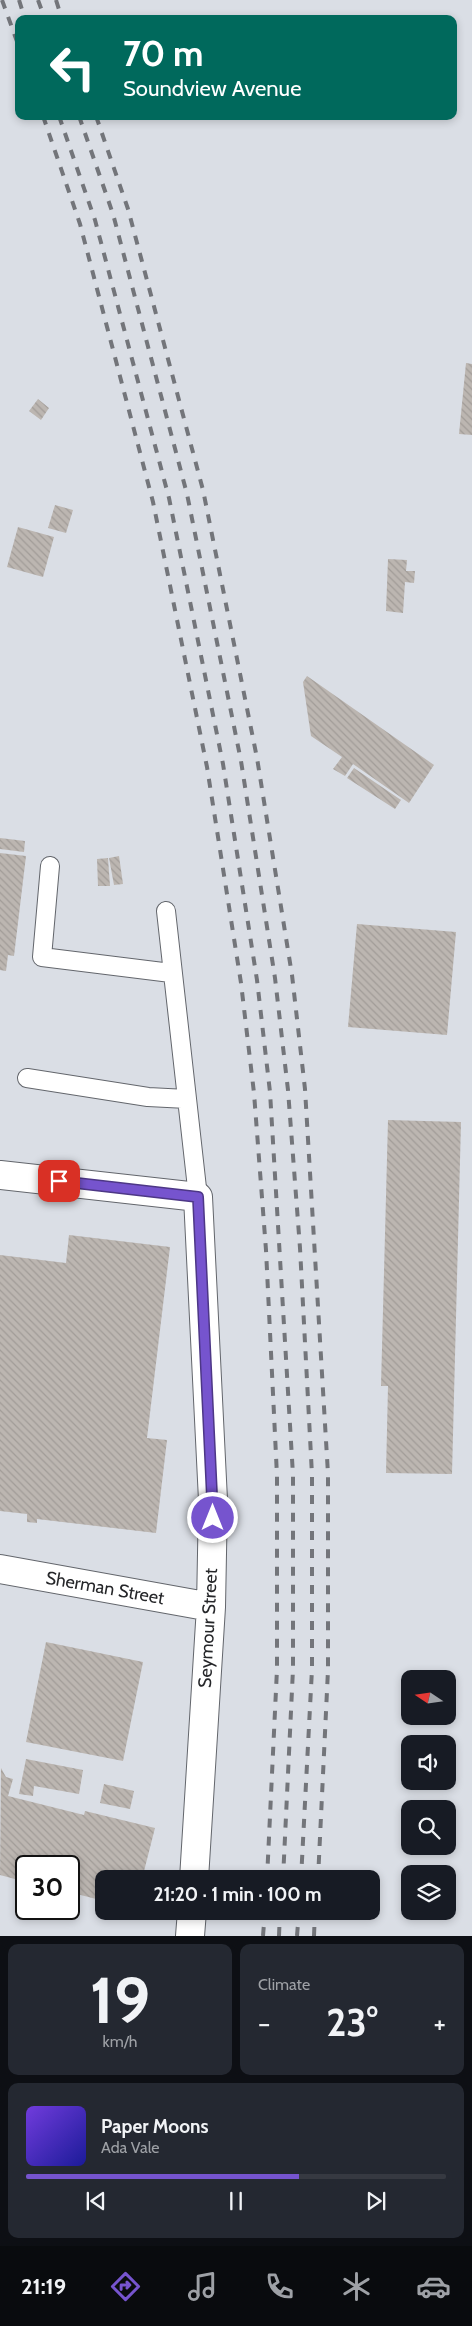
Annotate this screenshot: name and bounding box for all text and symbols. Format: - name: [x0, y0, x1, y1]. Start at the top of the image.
- text: 70 m: [123, 32, 204, 75]
- icon: left: [40, 35, 105, 100]
- text: Soundview Avenue: [123, 75, 301, 102]
- pin: [38, 1160, 80, 1202]
- icon: arrive: [45, 1167, 73, 1195]
- position arrow: [186, 1491, 238, 1543]
- street label: Sherman Street: [44, 1567, 166, 1609]
- street label: Seymour Street: [194, 1568, 222, 1688]
- north arrow: [401, 1670, 456, 1725]
- map controls: [401, 1670, 456, 1920]
- button: sound: [401, 1735, 456, 1790]
- button: search: [401, 1800, 456, 1855]
- speed limit sign: 30: [15, 1855, 80, 1920]
- button: layers: [401, 1865, 456, 1920]
- text: 21:20 · 1 min · 100 m: [153, 1883, 322, 1906]
- text: 19: [90, 1960, 150, 2039]
- text: Climate: [258, 1975, 310, 1994]
- text: 23°: [326, 1999, 378, 2046]
- text: −: [258, 2006, 270, 2040]
- text: +: [434, 2006, 446, 2040]
- text: km/h: [102, 2032, 138, 2051]
- text: Paper Moons: [101, 2115, 209, 2138]
- text: Ada Vale: [101, 2138, 160, 2157]
- icon: previous: [82, 2187, 110, 2215]
- icon: pause: [222, 2187, 250, 2215]
- icon: next: [362, 2187, 390, 2215]
- icon: directions: [108, 2269, 143, 2304]
- icon: music: [185, 2269, 220, 2304]
- icon: phone: [262, 2269, 297, 2304]
- icon: climate: [339, 2269, 374, 2304]
- icon: car: [416, 2269, 451, 2304]
- text: 21:19: [21, 2273, 66, 2300]

